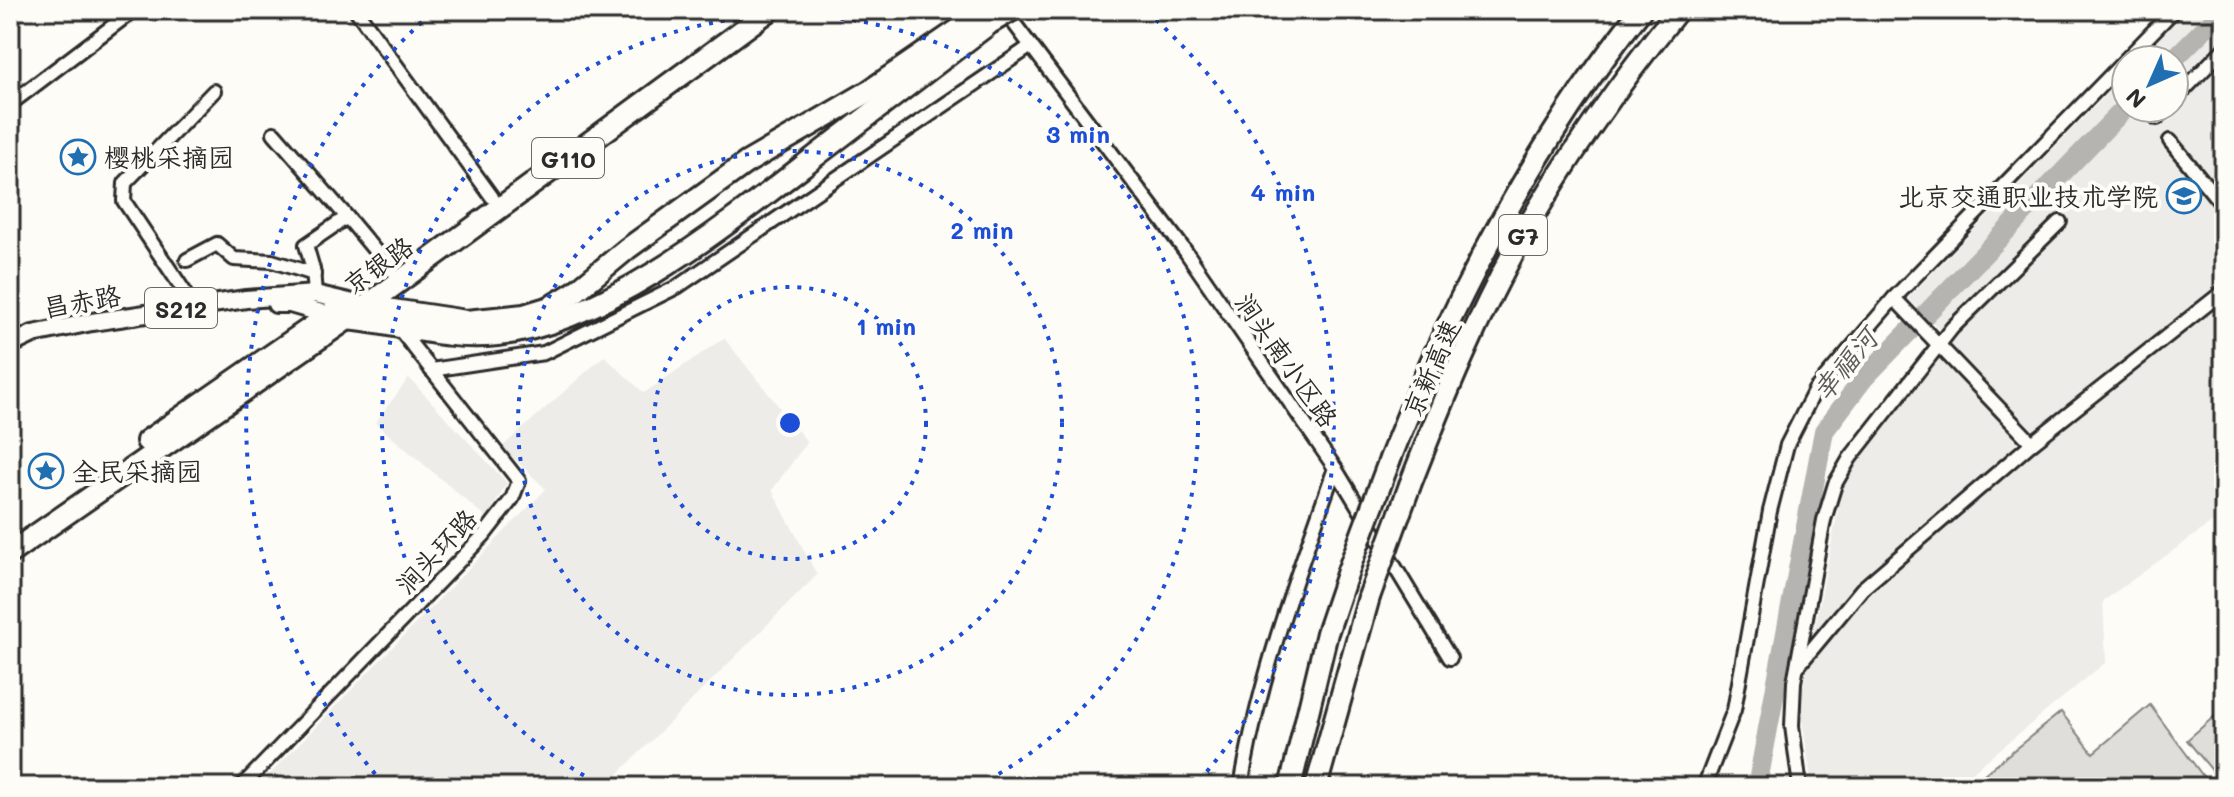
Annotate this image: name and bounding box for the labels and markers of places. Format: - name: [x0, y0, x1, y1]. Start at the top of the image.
- place icon: 樱桃采摘园: [59, 138, 97, 176]
- place label: 樱桃采摘园: [104, 140, 234, 174]
- school or university icon: 北京交通职业技术学院: [2165, 177, 2203, 215]
- place label: 北京交通职业技术学院: [1898, 179, 2158, 213]
- centre of rings: [776, 409, 804, 437]
- place icon: 全民采摘园: [27, 452, 65, 490]
- place label: 全民采摘园: [72, 454, 202, 488]

